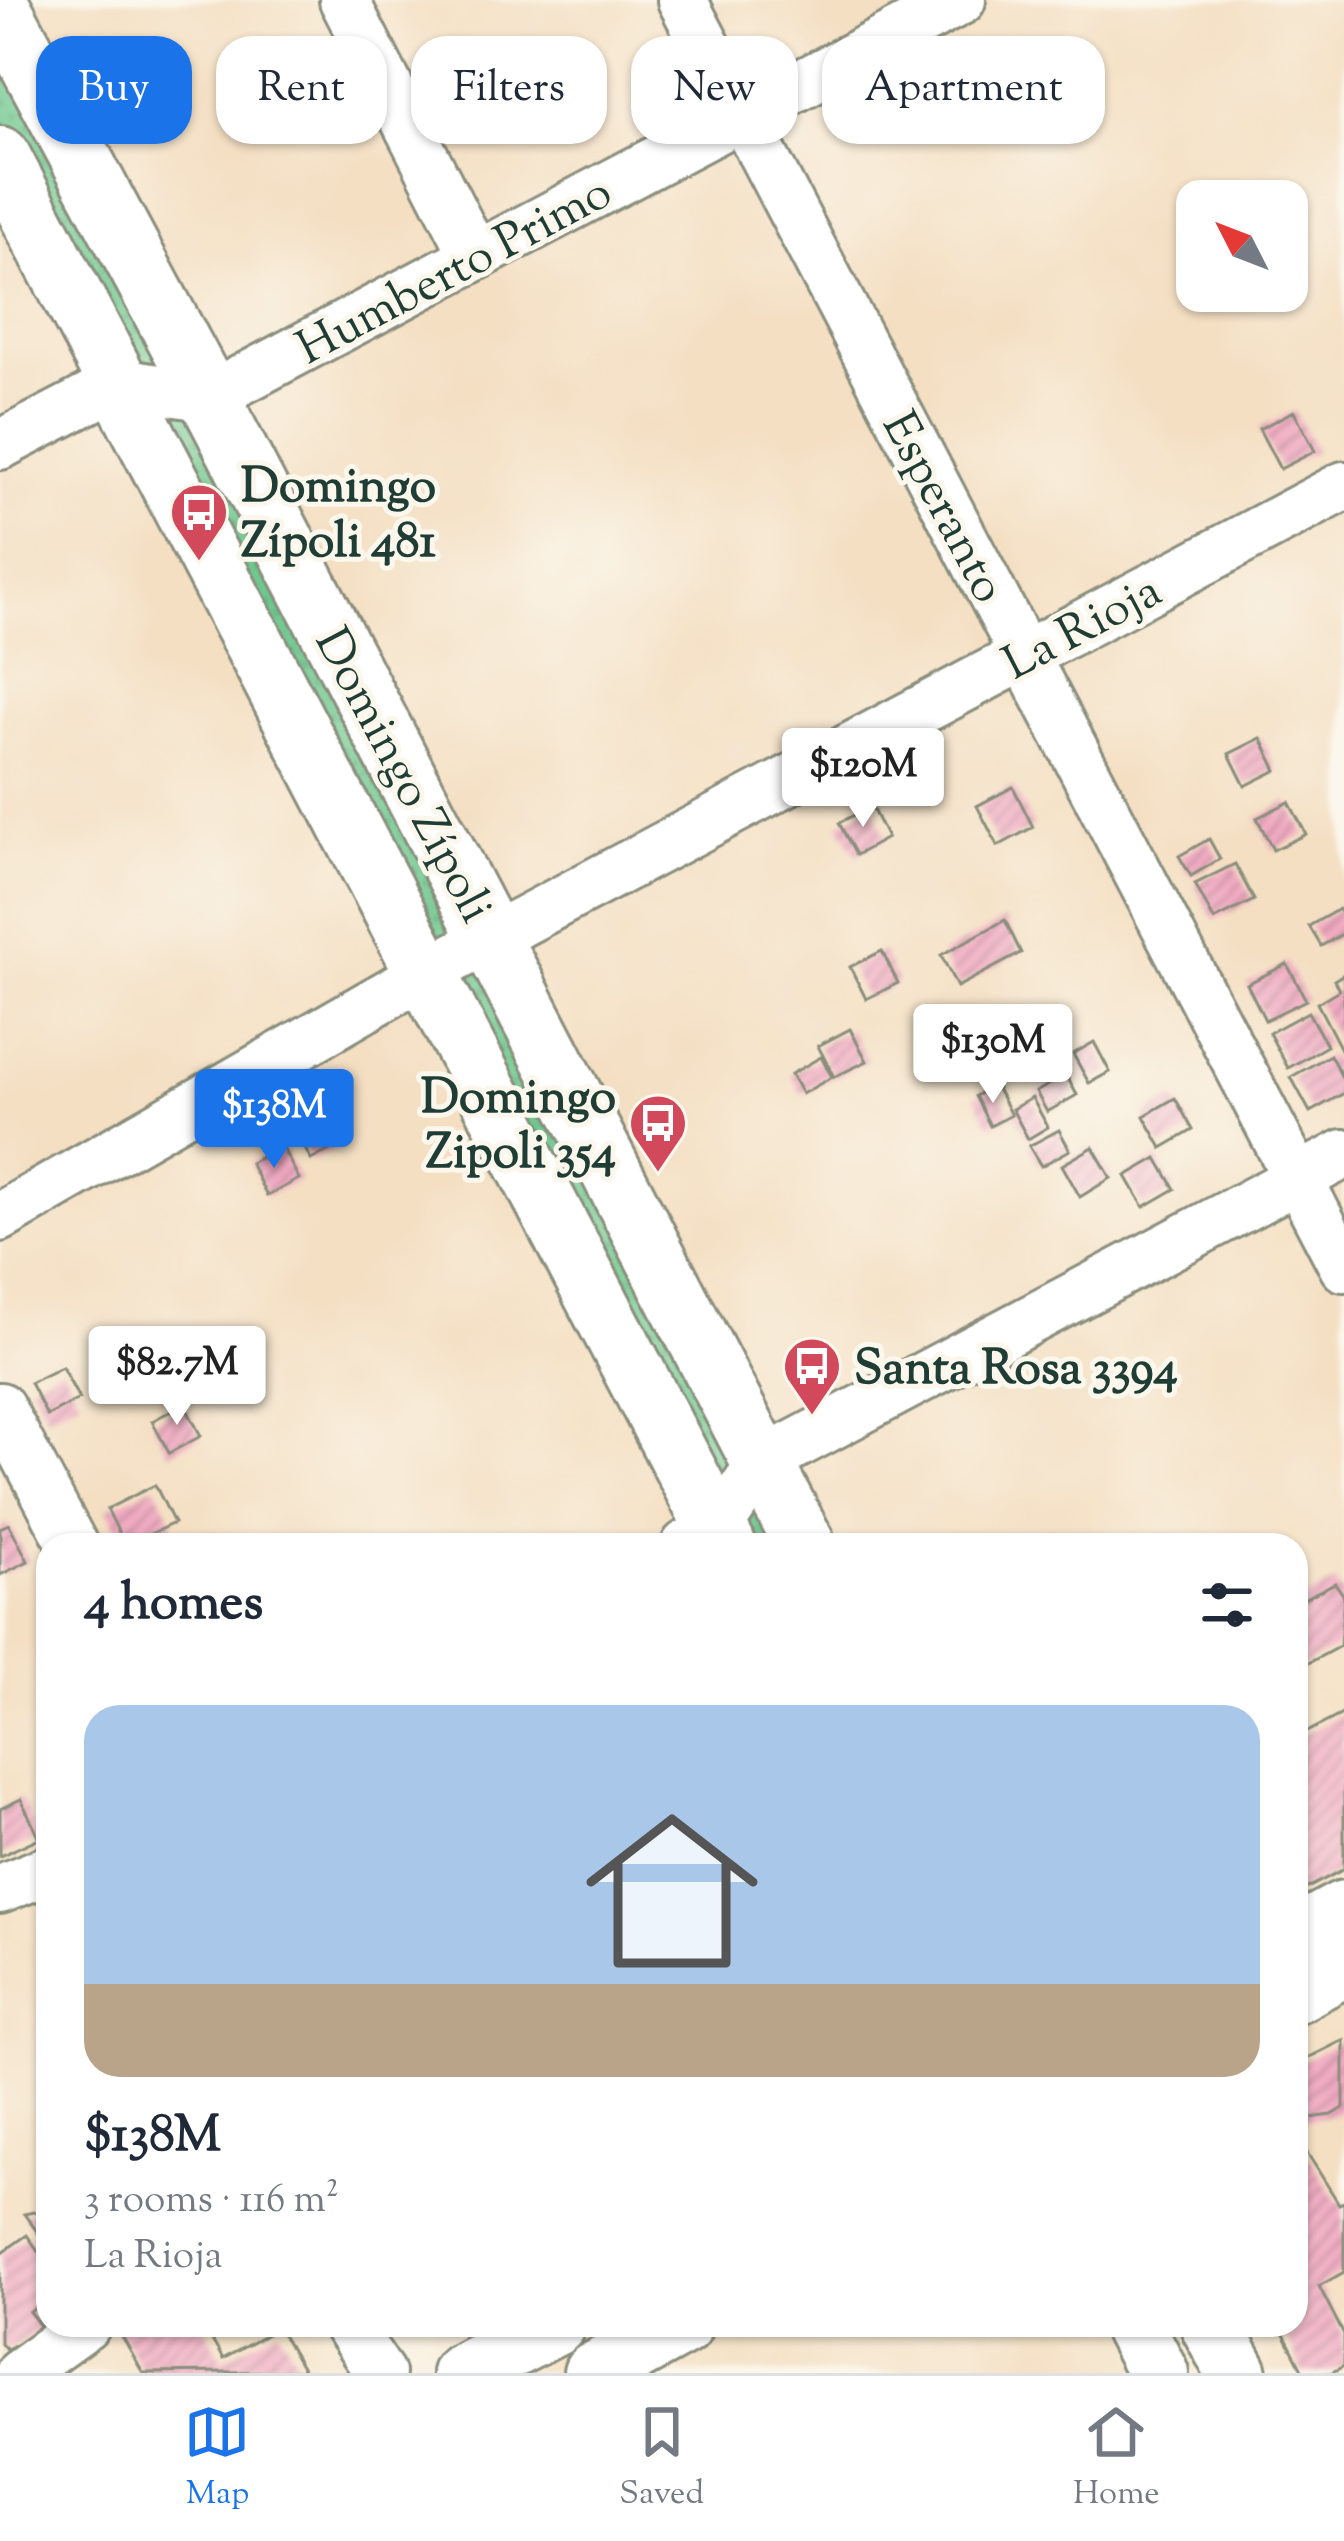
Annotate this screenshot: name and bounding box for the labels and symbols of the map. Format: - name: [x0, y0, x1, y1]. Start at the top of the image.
- street label: Humberto Primo: [286, 161, 625, 385]
- north arrow: [1176, 180, 1308, 312]
- street label: Esperanto: [862, 401, 1020, 616]
- place label: Domingo Zípoli 481: [241, 455, 437, 579]
- bus stop icon: Domingo Zípoli 481: [168, 481, 230, 563]
- street label: La Rioja: [992, 559, 1175, 700]
- street label: Domingo Zípoli: [294, 617, 508, 936]
- pin: $120M: [779, 728, 947, 830]
- pin: $130M: [909, 1004, 1077, 1106]
- place label: Domingo Zipoli 354: [421, 1066, 616, 1190]
- pin: $138M: [190, 1069, 358, 1171]
- bus stop icon: Domingo Zipoli 354: [627, 1092, 689, 1174]
- pin: $82.7M: [79, 1326, 275, 1428]
- bus stop icon: Santa Rosa 3394: [781, 1335, 843, 1417]
- place label: Santa Rosa 3394: [854, 1337, 1178, 1406]

